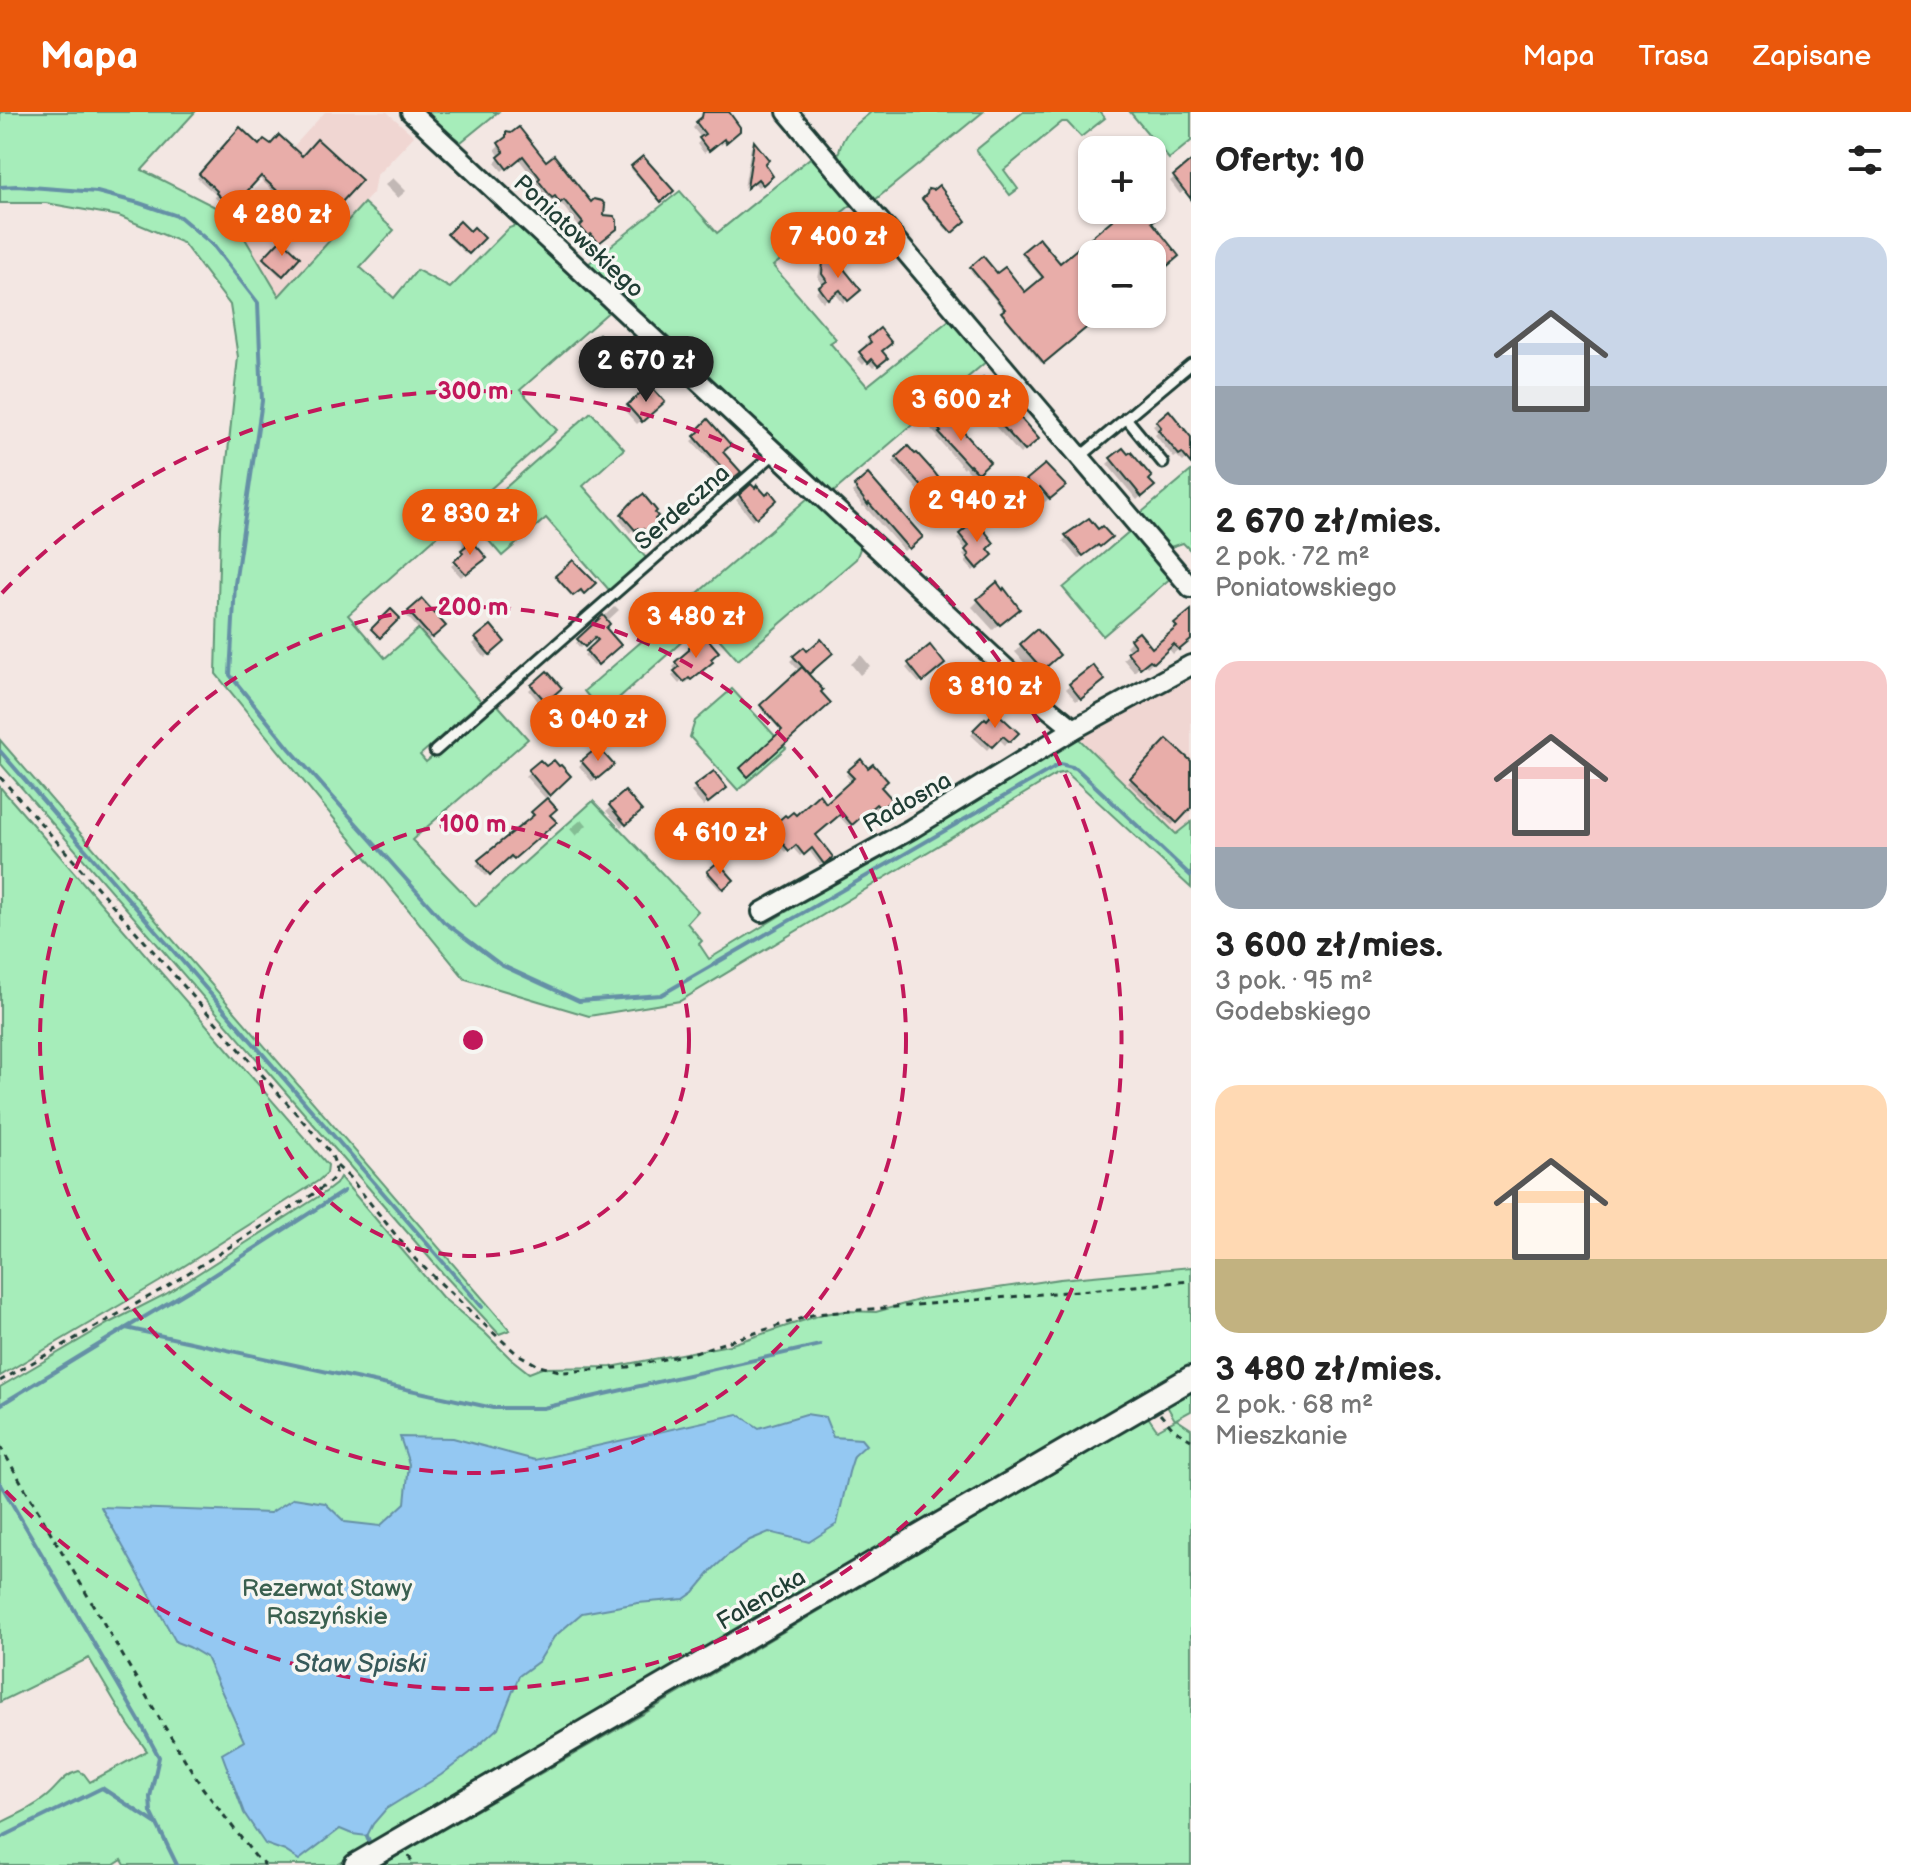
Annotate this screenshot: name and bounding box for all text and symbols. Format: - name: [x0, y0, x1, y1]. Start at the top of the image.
- text: Mapa: [40, 34, 138, 79]
- text: Mapa: [1522, 40, 1595, 73]
- text: Trasa: [1639, 40, 1709, 73]
- text: Zapisane: [1753, 40, 1871, 73]
- map controls: [1078, 136, 1166, 328]
- button: +: [1078, 136, 1166, 224]
- icon: filters: [1843, 138, 1887, 182]
- text: Oferty: 10: [1215, 140, 1365, 181]
- street label: Poniatowskiego: [507, 169, 650, 304]
- pin: 4 280 zł: [199, 190, 365, 258]
- text: 4 280 zł: [232, 200, 332, 231]
- pin: 7 400 zł: [755, 212, 921, 280]
- text: 7 400 zł: [789, 222, 887, 253]
- button: −: [1078, 240, 1166, 328]
- icon: home: [1479, 289, 1623, 433]
- pin: 2 670 zł: [563, 336, 729, 404]
- text: 2 670 zł: [597, 346, 695, 377]
- pin: 3 600 zł: [878, 375, 1044, 443]
- text: 300 m: [438, 377, 508, 406]
- text: 3 600 zł: [911, 385, 1011, 416]
- street label: Serdeczna: [629, 458, 736, 556]
- pin: 2 940 zł: [894, 476, 1060, 544]
- text: 2 940 zł: [927, 486, 1027, 517]
- pin: 2 830 zł: [387, 489, 553, 557]
- text: 2 830 zł: [420, 499, 520, 530]
- text: 2 670 zł/mies.: [1215, 501, 1441, 542]
- text: 2 pok. · 72 m²: [1215, 542, 1370, 573]
- text: Poniatowskiego: [1215, 573, 1397, 604]
- pin: 3 480 zł: [613, 592, 779, 660]
- text: 200 m: [438, 593, 508, 622]
- text: 3 480 zł: [646, 602, 746, 633]
- pin: 3 810 zł: [912, 662, 1078, 730]
- text: 3 810 zł: [948, 672, 1042, 703]
- pin: 3 040 zł: [515, 695, 681, 763]
- text: 3 040 zł: [548, 705, 648, 736]
- icon: home: [1479, 713, 1623, 857]
- street label: Radosna: [858, 766, 957, 839]
- pin: 4 610 zł: [637, 808, 803, 876]
- text: 100 m: [440, 810, 506, 839]
- text: 4 610 zł: [672, 818, 768, 849]
- text: 3 600 zł/mies.: [1215, 925, 1443, 966]
- text: 3 pok. · 95 m²: [1215, 966, 1373, 997]
- text: Godebskiego: [1215, 997, 1371, 1028]
- centre of rings: [459, 1026, 487, 1054]
- icon: home: [1479, 1137, 1623, 1281]
- text: 3 480 zł/mies.: [1215, 1349, 1442, 1390]
- text: 2 pok. · 68 m²: [1215, 1390, 1373, 1421]
- text: Mieszkanie: [1215, 1421, 1347, 1452]
- street label: Falencka: [712, 1562, 811, 1636]
- park label: Rezerwat Stawy Raszyńskie: [242, 1574, 412, 1631]
- water label: Staw Spiski: [294, 1649, 427, 1680]

